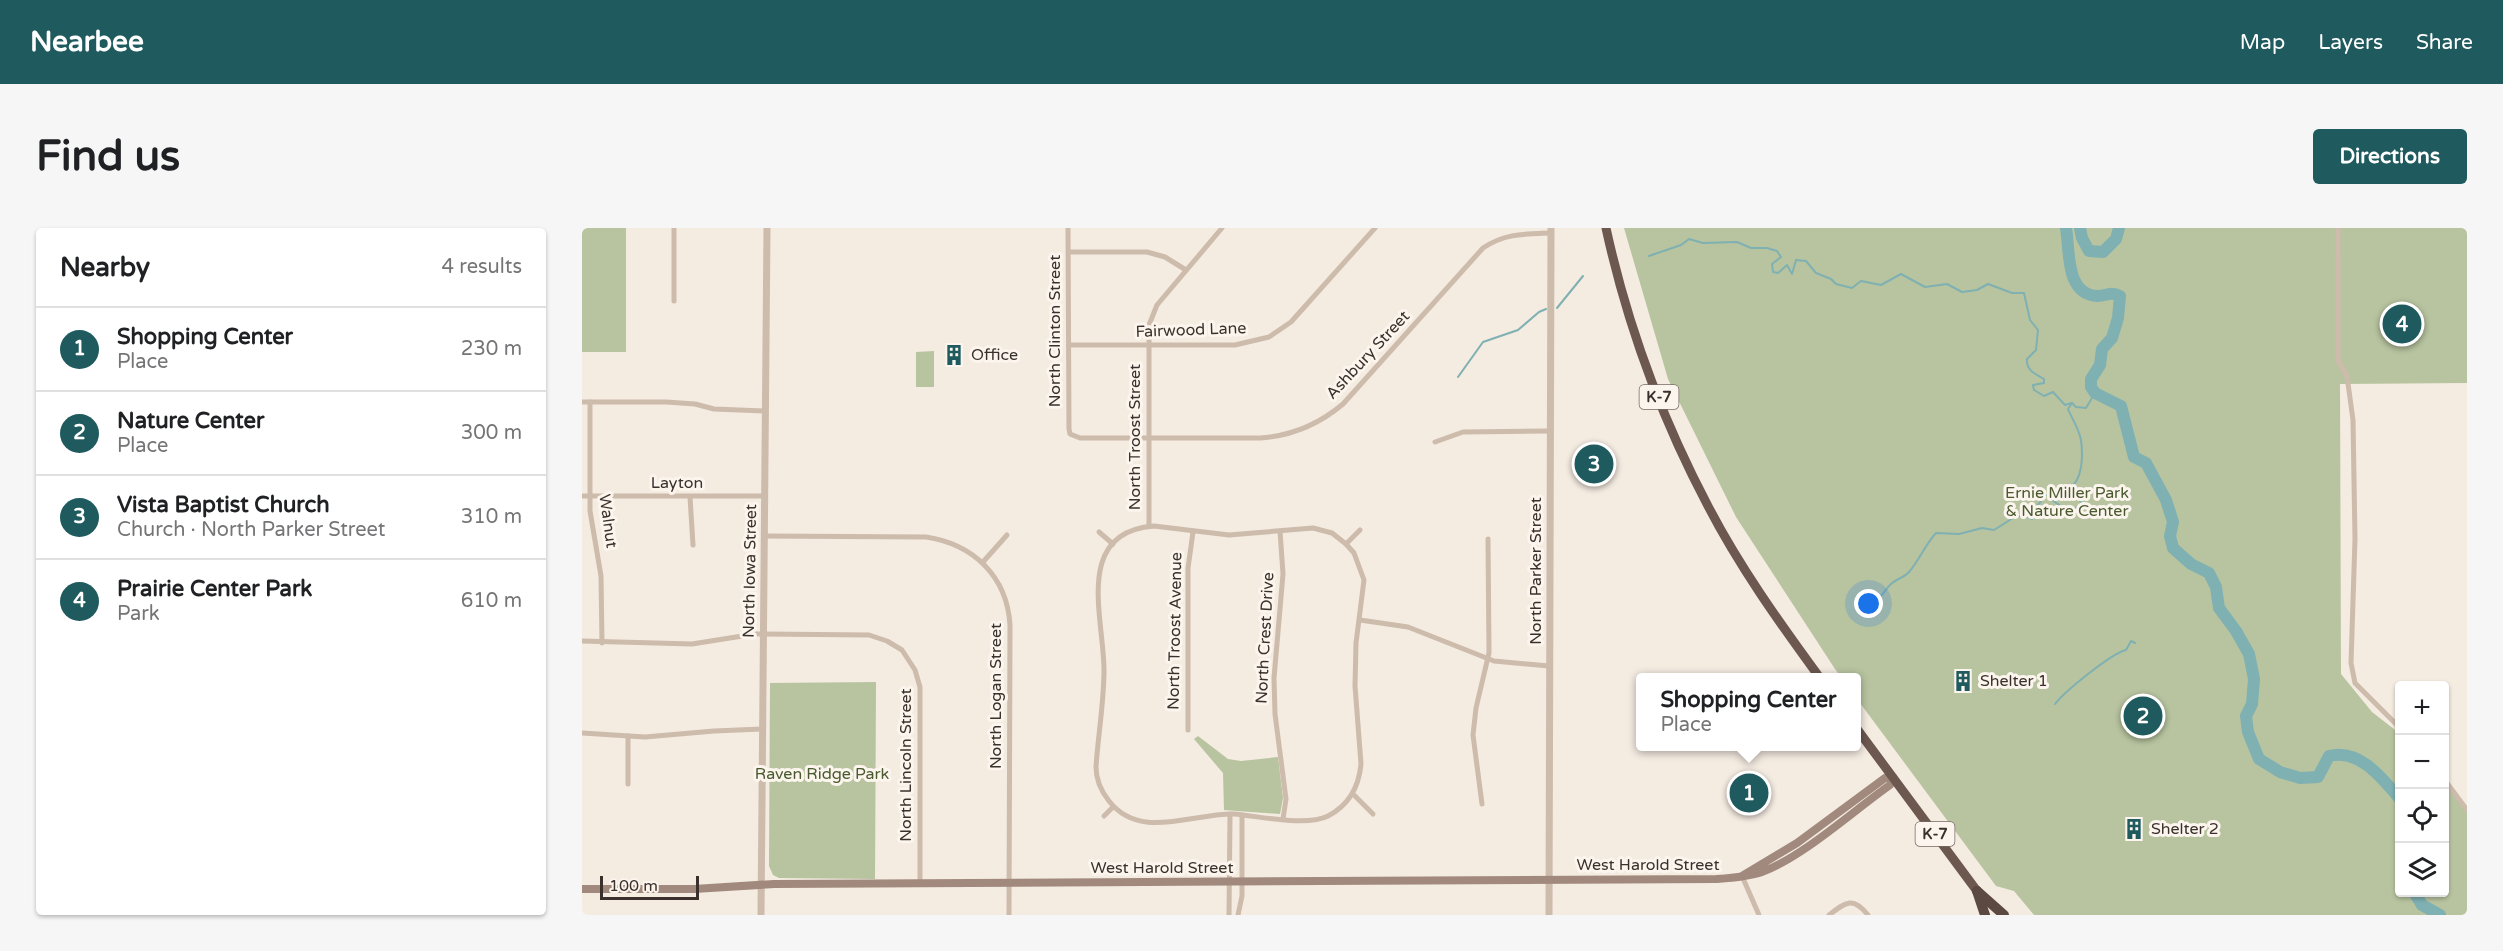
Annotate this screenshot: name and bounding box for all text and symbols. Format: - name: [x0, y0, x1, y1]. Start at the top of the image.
- text: Nearbee: [30, 25, 144, 59]
- text: Map: [2240, 30, 2285, 55]
- text: Layers: [2318, 30, 2383, 55]
- text: Share: [2416, 30, 2473, 55]
- button: Directions: [2313, 129, 2467, 184]
- text: Find us: [36, 131, 180, 182]
- text: Nearby: [60, 252, 150, 283]
- text: 4 results: [442, 255, 522, 279]
- street label: North Clinton Street: [1045, 255, 1065, 407]
- pin: 4: [2382, 302, 2422, 346]
- street label: Ashbury Street: [1322, 307, 1414, 403]
- street label: Fairwood Lane: [1135, 318, 1247, 342]
- text: Shopping Center: [117, 324, 293, 350]
- text: 1: [73, 337, 86, 361]
- text: 230 m: [461, 337, 522, 361]
- building icon: Office: [942, 343, 966, 367]
- place label: Office: [971, 345, 1018, 365]
- text: Place: [117, 350, 168, 374]
- street label: North Troost Street: [1125, 364, 1145, 510]
- road number: K-7: [1640, 385, 1678, 409]
- text: Nature Center: [117, 408, 265, 434]
- text: 2: [73, 421, 86, 445]
- text: 300 m: [461, 421, 522, 445]
- text: Place: [117, 434, 168, 458]
- pin: 3: [1574, 442, 1614, 486]
- street label: Layton: [651, 473, 703, 493]
- park label: Ernie Miller Park & Nature Center: [2005, 483, 2129, 521]
- text: Vista Baptist Church: [117, 492, 330, 518]
- street label: Walnut: [594, 493, 622, 549]
- street label: North Parker Street: [1526, 497, 1546, 645]
- street label: North Iowa Street: [739, 504, 761, 638]
- text: 3: [73, 505, 86, 529]
- text: 310 m: [461, 505, 522, 529]
- text: Church · North Parker Street: [117, 518, 385, 542]
- street label: North Troost Avenue: [1164, 552, 1186, 710]
- street label: North Crest Drive: [1252, 572, 1278, 704]
- text: Prairie Center Park: [117, 576, 312, 602]
- text: 4: [73, 589, 86, 613]
- text: 610 m: [461, 589, 522, 613]
- your location: [1854, 589, 1883, 618]
- text: Park: [117, 602, 160, 626]
- street label: North Logan Street: [986, 623, 1006, 769]
- building icon: Shelter 1: [1951, 669, 1975, 693]
- place label: Shelter 1: [1980, 671, 2048, 691]
- popup: [1636, 673, 1861, 751]
- map controls: [2395, 681, 2449, 897]
- button: +: [2395, 681, 2449, 735]
- text: Shopping Center: [1660, 687, 1837, 713]
- street label: North Lincoln Street: [896, 688, 916, 842]
- pin: 2: [2124, 694, 2162, 738]
- text: Place: [1660, 713, 1712, 737]
- button: −: [2395, 735, 2449, 789]
- park label: Raven Ridge Park: [755, 764, 890, 784]
- pin: 1: [1730, 770, 1768, 816]
- button: locate: [2395, 789, 2449, 843]
- building icon: Shelter 2: [2122, 817, 2146, 841]
- place label: Shelter 2: [2151, 819, 2219, 839]
- road number: K-7: [1916, 822, 1954, 846]
- button: layers: [2395, 843, 2449, 897]
- street label: West Harold Street: [1576, 855, 1720, 875]
- street label: West Harold Street: [1090, 858, 1234, 878]
- scale bar: [600, 873, 699, 900]
- text: 100 m: [609, 876, 658, 896]

